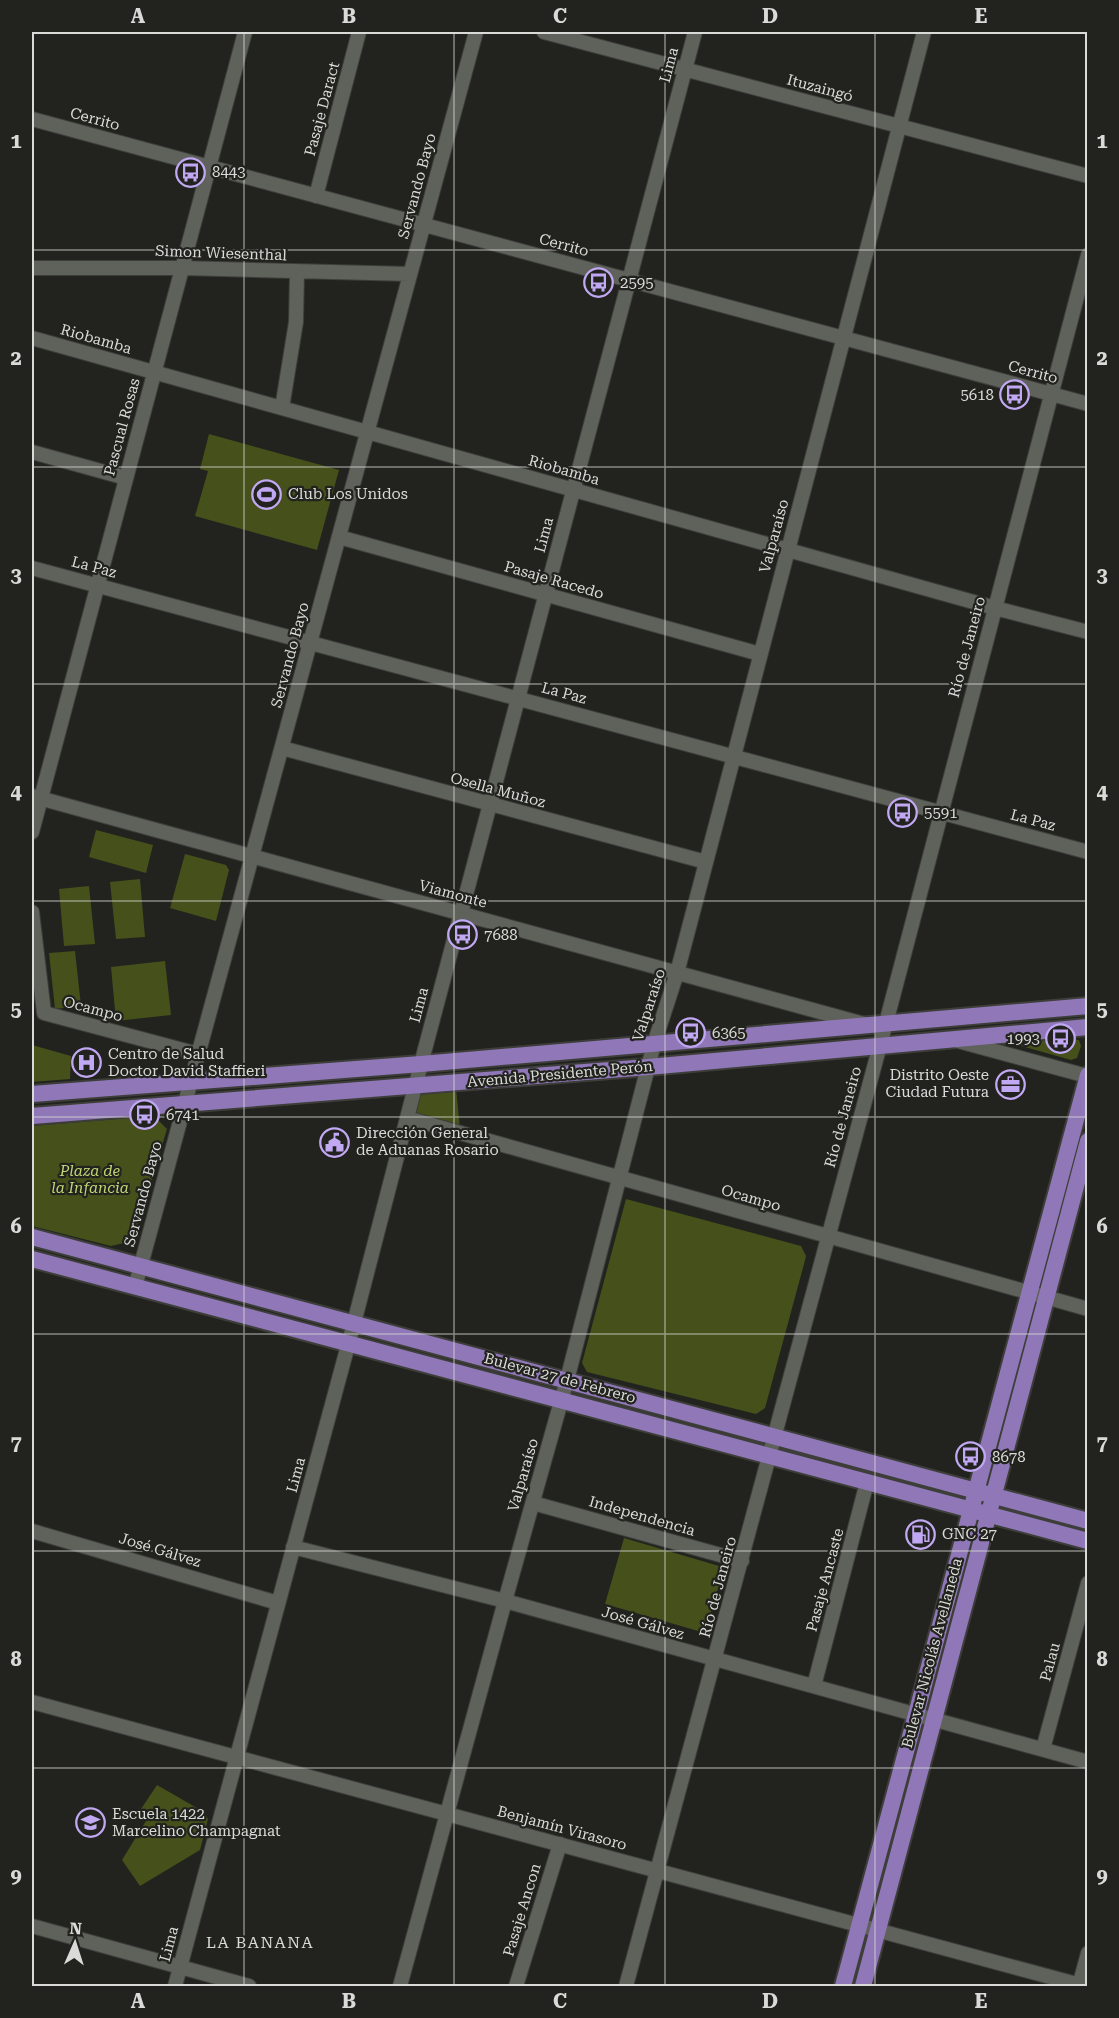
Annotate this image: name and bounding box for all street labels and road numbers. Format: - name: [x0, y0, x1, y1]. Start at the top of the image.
- street label: Lima: [656, 45, 682, 85]
- street label: Pasaje Daract: [301, 60, 343, 158]
- street label: Ituzaingó: [785, 71, 855, 105]
- street label: Cerrito: [68, 104, 122, 134]
- street label: Servando Bayo: [394, 131, 440, 241]
- street label: Cerrito: [537, 230, 591, 260]
- street label: Simon Wiesenthal: [155, 242, 287, 264]
- street label: Riobamba: [58, 320, 134, 358]
- street label: Cerrito: [1006, 357, 1060, 387]
- street label: Pascual Rosas: [100, 376, 144, 478]
- street label: Riobamba: [526, 451, 602, 489]
- street label: Valparaíso: [756, 497, 792, 575]
- street label: Lima: [531, 515, 557, 555]
- street label: La Paz: [70, 552, 118, 582]
- street label: Pasaje Racedo: [502, 557, 606, 603]
- street label: Río de Janeiro: [945, 594, 989, 700]
- street label: Servando Bayo: [267, 600, 313, 710]
- street label: La Paz: [540, 678, 588, 708]
- street label: Osella Muñoz: [448, 769, 548, 811]
- street label: La Paz: [1009, 805, 1057, 835]
- street label: Viamonte: [417, 876, 489, 912]
- street label: Valparaíso: [629, 966, 669, 1044]
- street label: Lima: [406, 985, 432, 1025]
- street label: Ocampo: [61, 992, 125, 1026]
- street label: Avenida Presidente Perón: [467, 1057, 654, 1091]
- street label: Río de Janeiro: [821, 1064, 865, 1170]
- street label: Servando Bayo: [120, 1139, 166, 1249]
- street label: Ocampo: [719, 1181, 783, 1215]
- street label: Bulevar 27 de Febrero: [482, 1349, 638, 1407]
- street label: Valparaíso: [504, 1436, 542, 1514]
- street label: Lima: [283, 1455, 309, 1495]
- street label: Independencia: [587, 1492, 697, 1540]
- street label: Pasaje Ancaste: [803, 1526, 847, 1634]
- street label: José Gálvez: [117, 1529, 203, 1571]
- street label: Río de Janeiro: [696, 1534, 740, 1640]
- street label: Bulevar Nicolás Avellaneda: [898, 1556, 966, 1750]
- street label: José Gálvez: [600, 1603, 686, 1643]
- street label: Palau: [1036, 1640, 1064, 1683]
- street label: Benjamín Virasoro: [495, 1802, 629, 1854]
- street label: Pasaje Ancon: [499, 1861, 545, 1959]
- street label: Lima: [156, 1924, 182, 1964]

